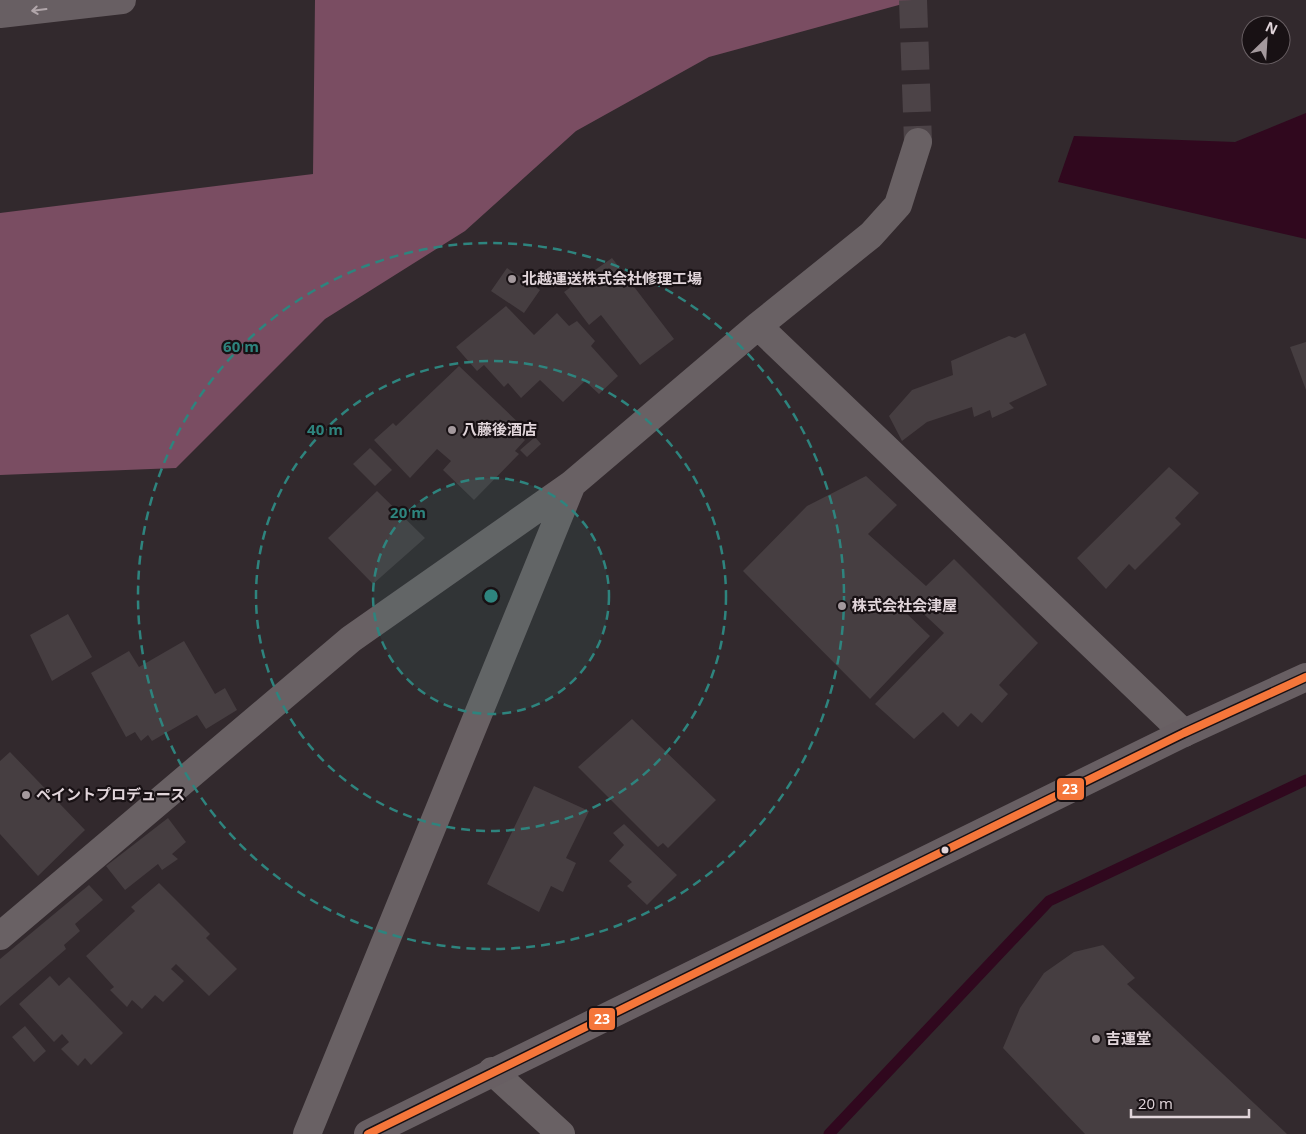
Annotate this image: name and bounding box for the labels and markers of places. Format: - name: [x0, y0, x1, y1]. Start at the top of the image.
- place label: 北越運送株式会社修理工場: [522, 268, 702, 288]
- marker: 北越運送株式会社修理工場: [506, 273, 518, 285]
- place label: 八藤後酒店: [462, 419, 537, 439]
- marker: 八藤後酒店: [446, 424, 458, 436]
- centre of rings: [482, 587, 500, 605]
- place label: 株式会社会津屋: [852, 595, 957, 615]
- marker: 株式会社会津屋: [836, 600, 848, 612]
- place label: ペイントプロデュース: [36, 784, 185, 804]
- marker: ペイントプロデュース: [20, 789, 32, 801]
- unlabelled marker: [940, 845, 950, 855]
- place label: 吉運堂: [1106, 1028, 1151, 1048]
- marker: 吉運堂: [1090, 1033, 1102, 1045]

